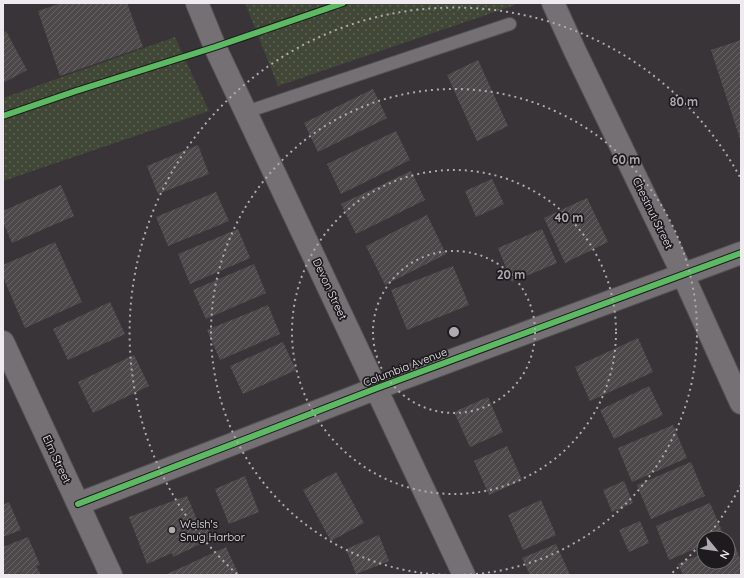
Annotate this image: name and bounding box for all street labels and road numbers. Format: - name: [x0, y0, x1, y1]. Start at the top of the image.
- street label: Chestnut Street: [630, 175, 676, 251]
- street label: Devon Street: [310, 256, 350, 322]
- street label: Columbia Avenue: [361, 345, 449, 389]
- street label: Elm Street: [40, 433, 74, 486]

